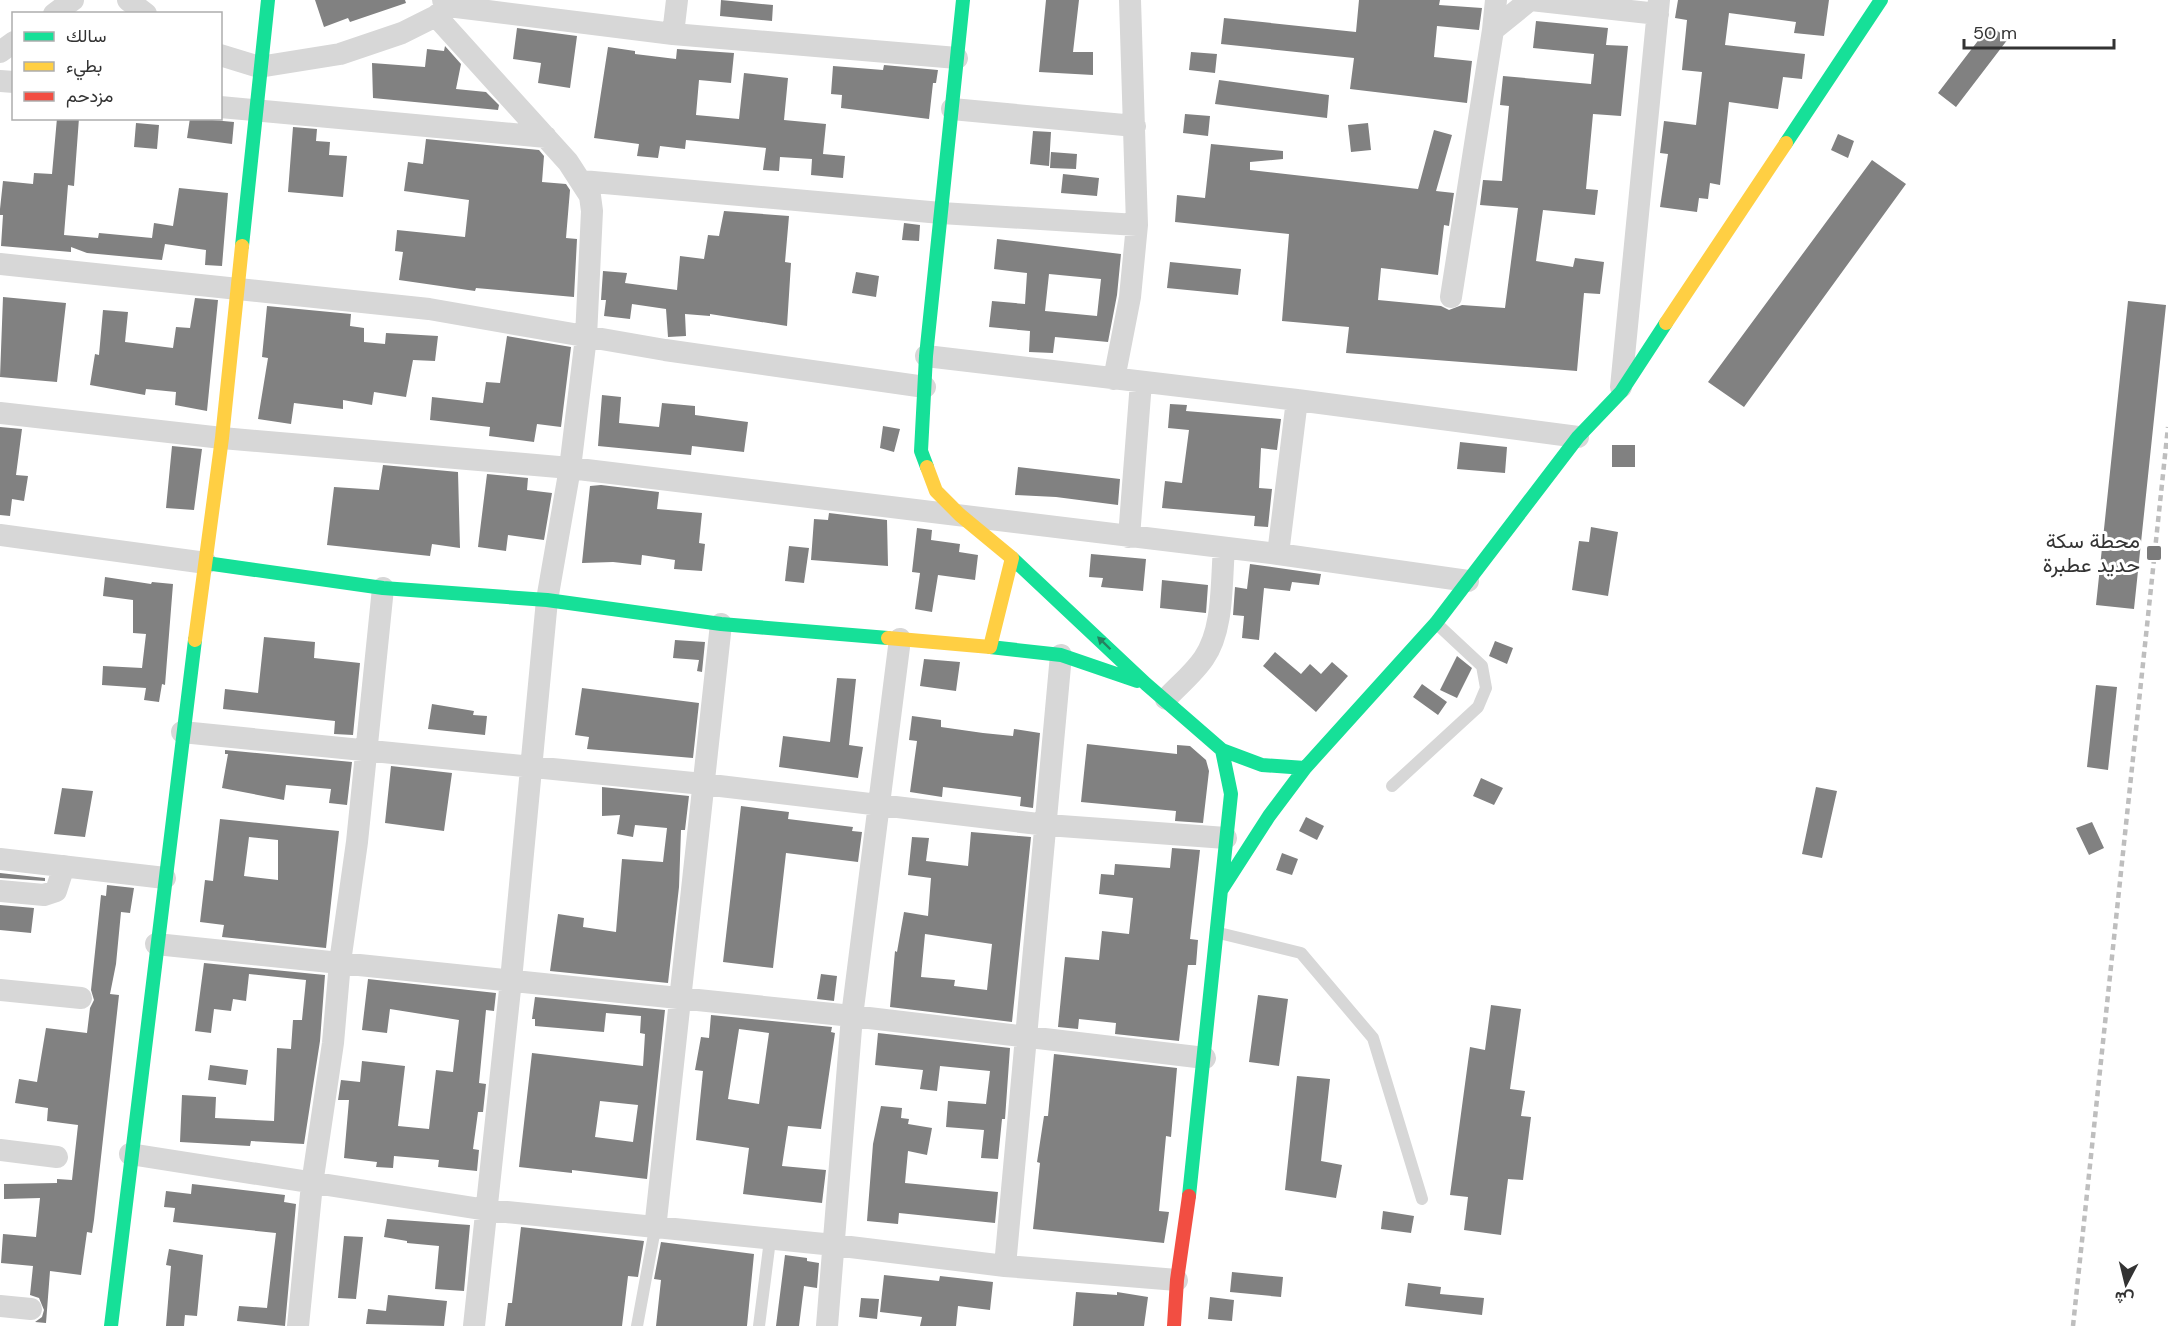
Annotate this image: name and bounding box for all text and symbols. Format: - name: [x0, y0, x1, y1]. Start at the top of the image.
- legend: [12, 12, 222, 120]
- scale bar: [1964, 12, 2114, 50]
- text: 50 m: [1973, 21, 2017, 45]
- text: سالك: [66, 24, 106, 48]
- text: بطيء: [66, 54, 102, 81]
- text: مزدحم: [66, 84, 113, 108]
- place label: محطة سكة حديد عطبرة: [2043, 527, 2140, 579]
- marker: محطة سكة حديد عطبرة: [2145, 544, 2163, 562]
- one-way arrow: [1097, 637, 1111, 651]
- north arrow: [2096, 1254, 2156, 1314]
- text: ش: [2113, 1287, 2135, 1310]

